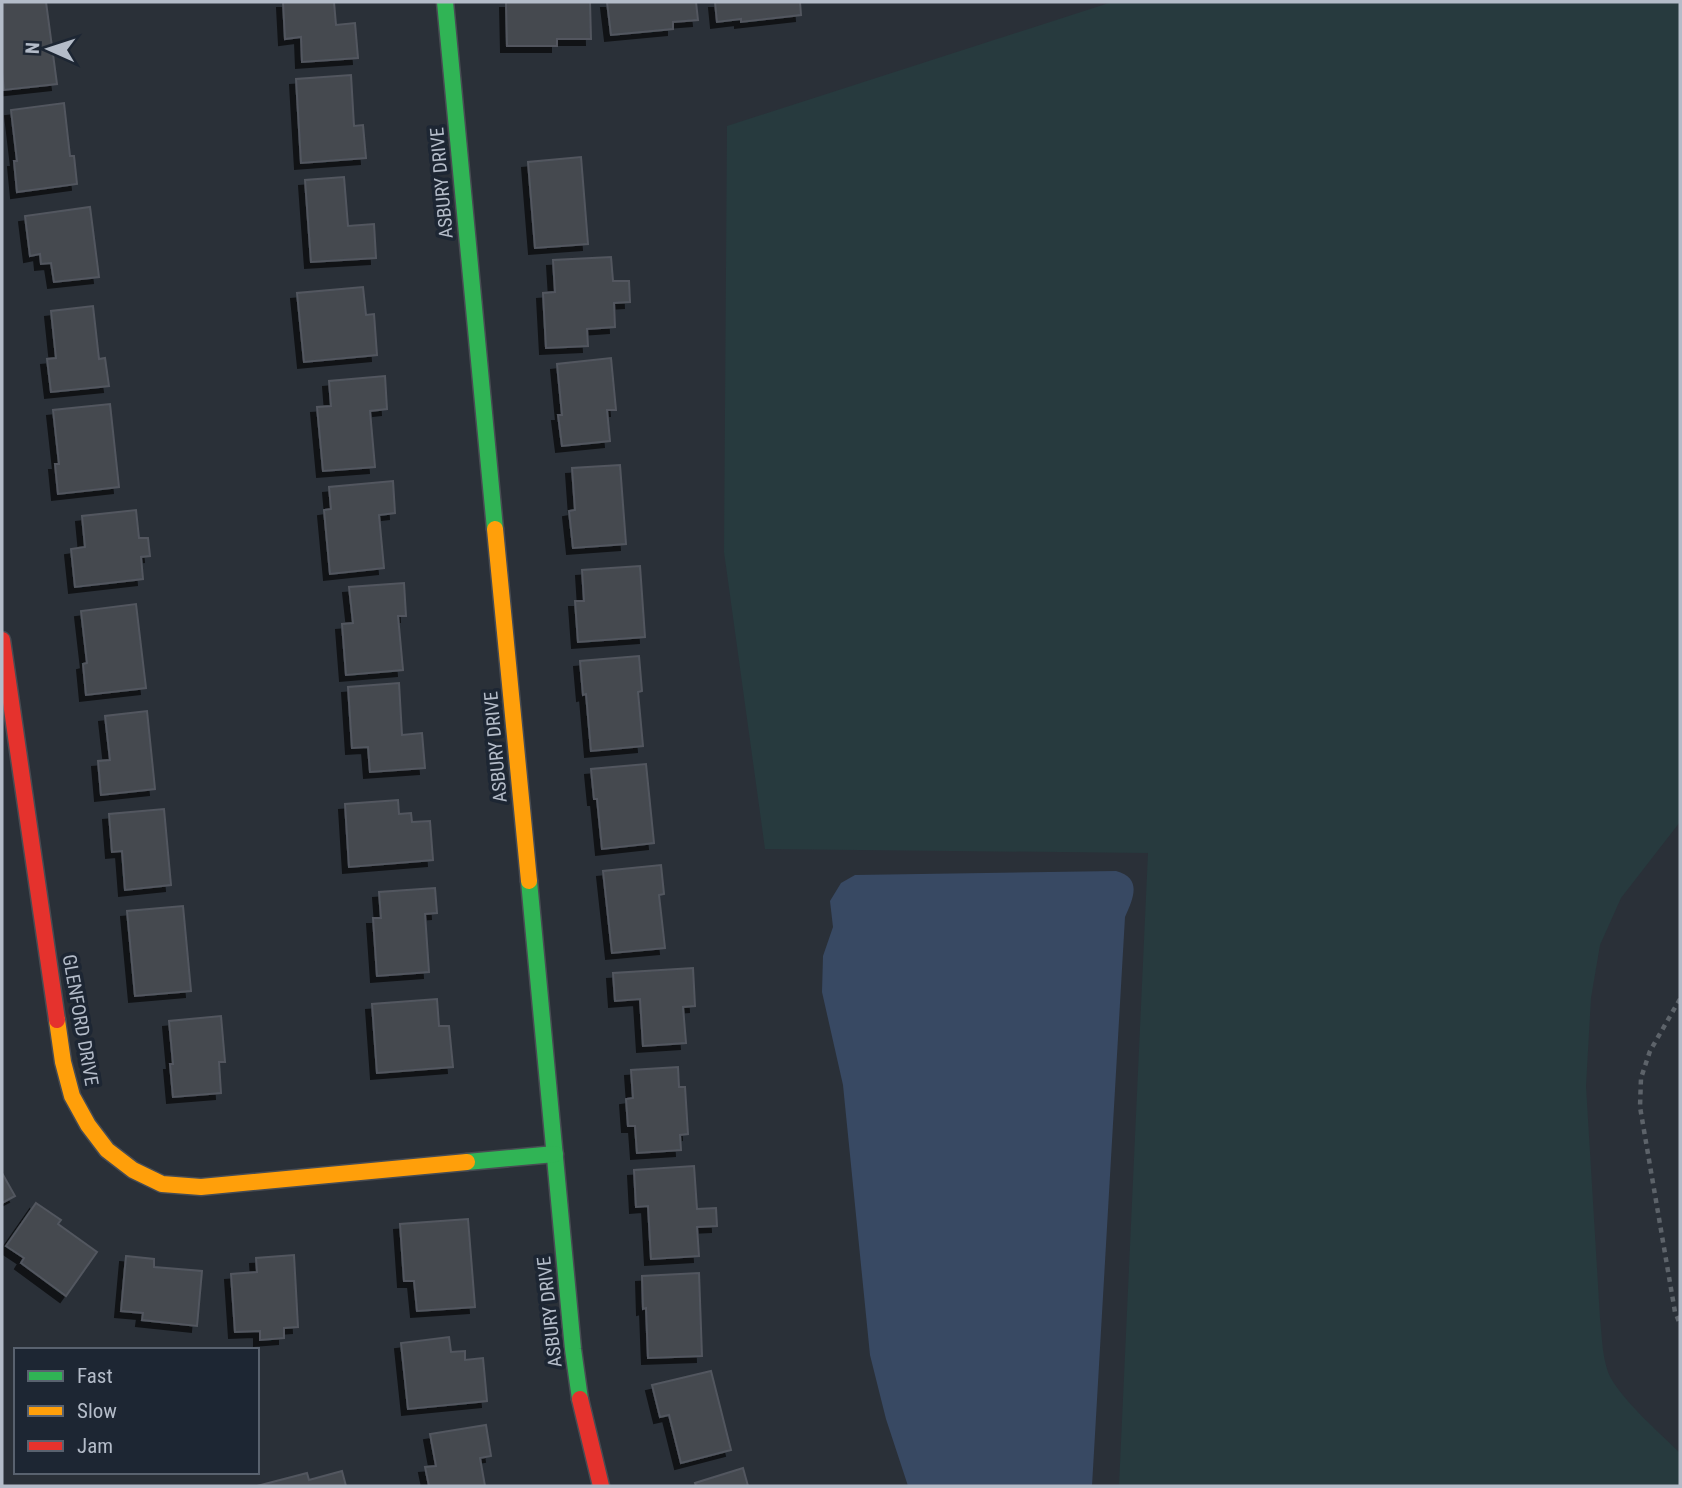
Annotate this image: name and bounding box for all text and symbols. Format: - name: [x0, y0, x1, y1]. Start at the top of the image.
- north arrow: [14, 14, 84, 84]
- text: N: [21, 42, 44, 55]
- street label: ASBURY DRIVE: [425, 126, 458, 240]
- street label: ASBURY DRIVE: [479, 690, 512, 804]
- street label: GLENFORD DRIVE: [58, 953, 103, 1088]
- street label: ASBURY DRIVE: [532, 1255, 567, 1369]
- legend: [14, 1348, 259, 1474]
- text: Fast: [77, 1364, 113, 1388]
- text: Slow: [77, 1399, 117, 1423]
- text: Jam: [77, 1434, 113, 1458]

